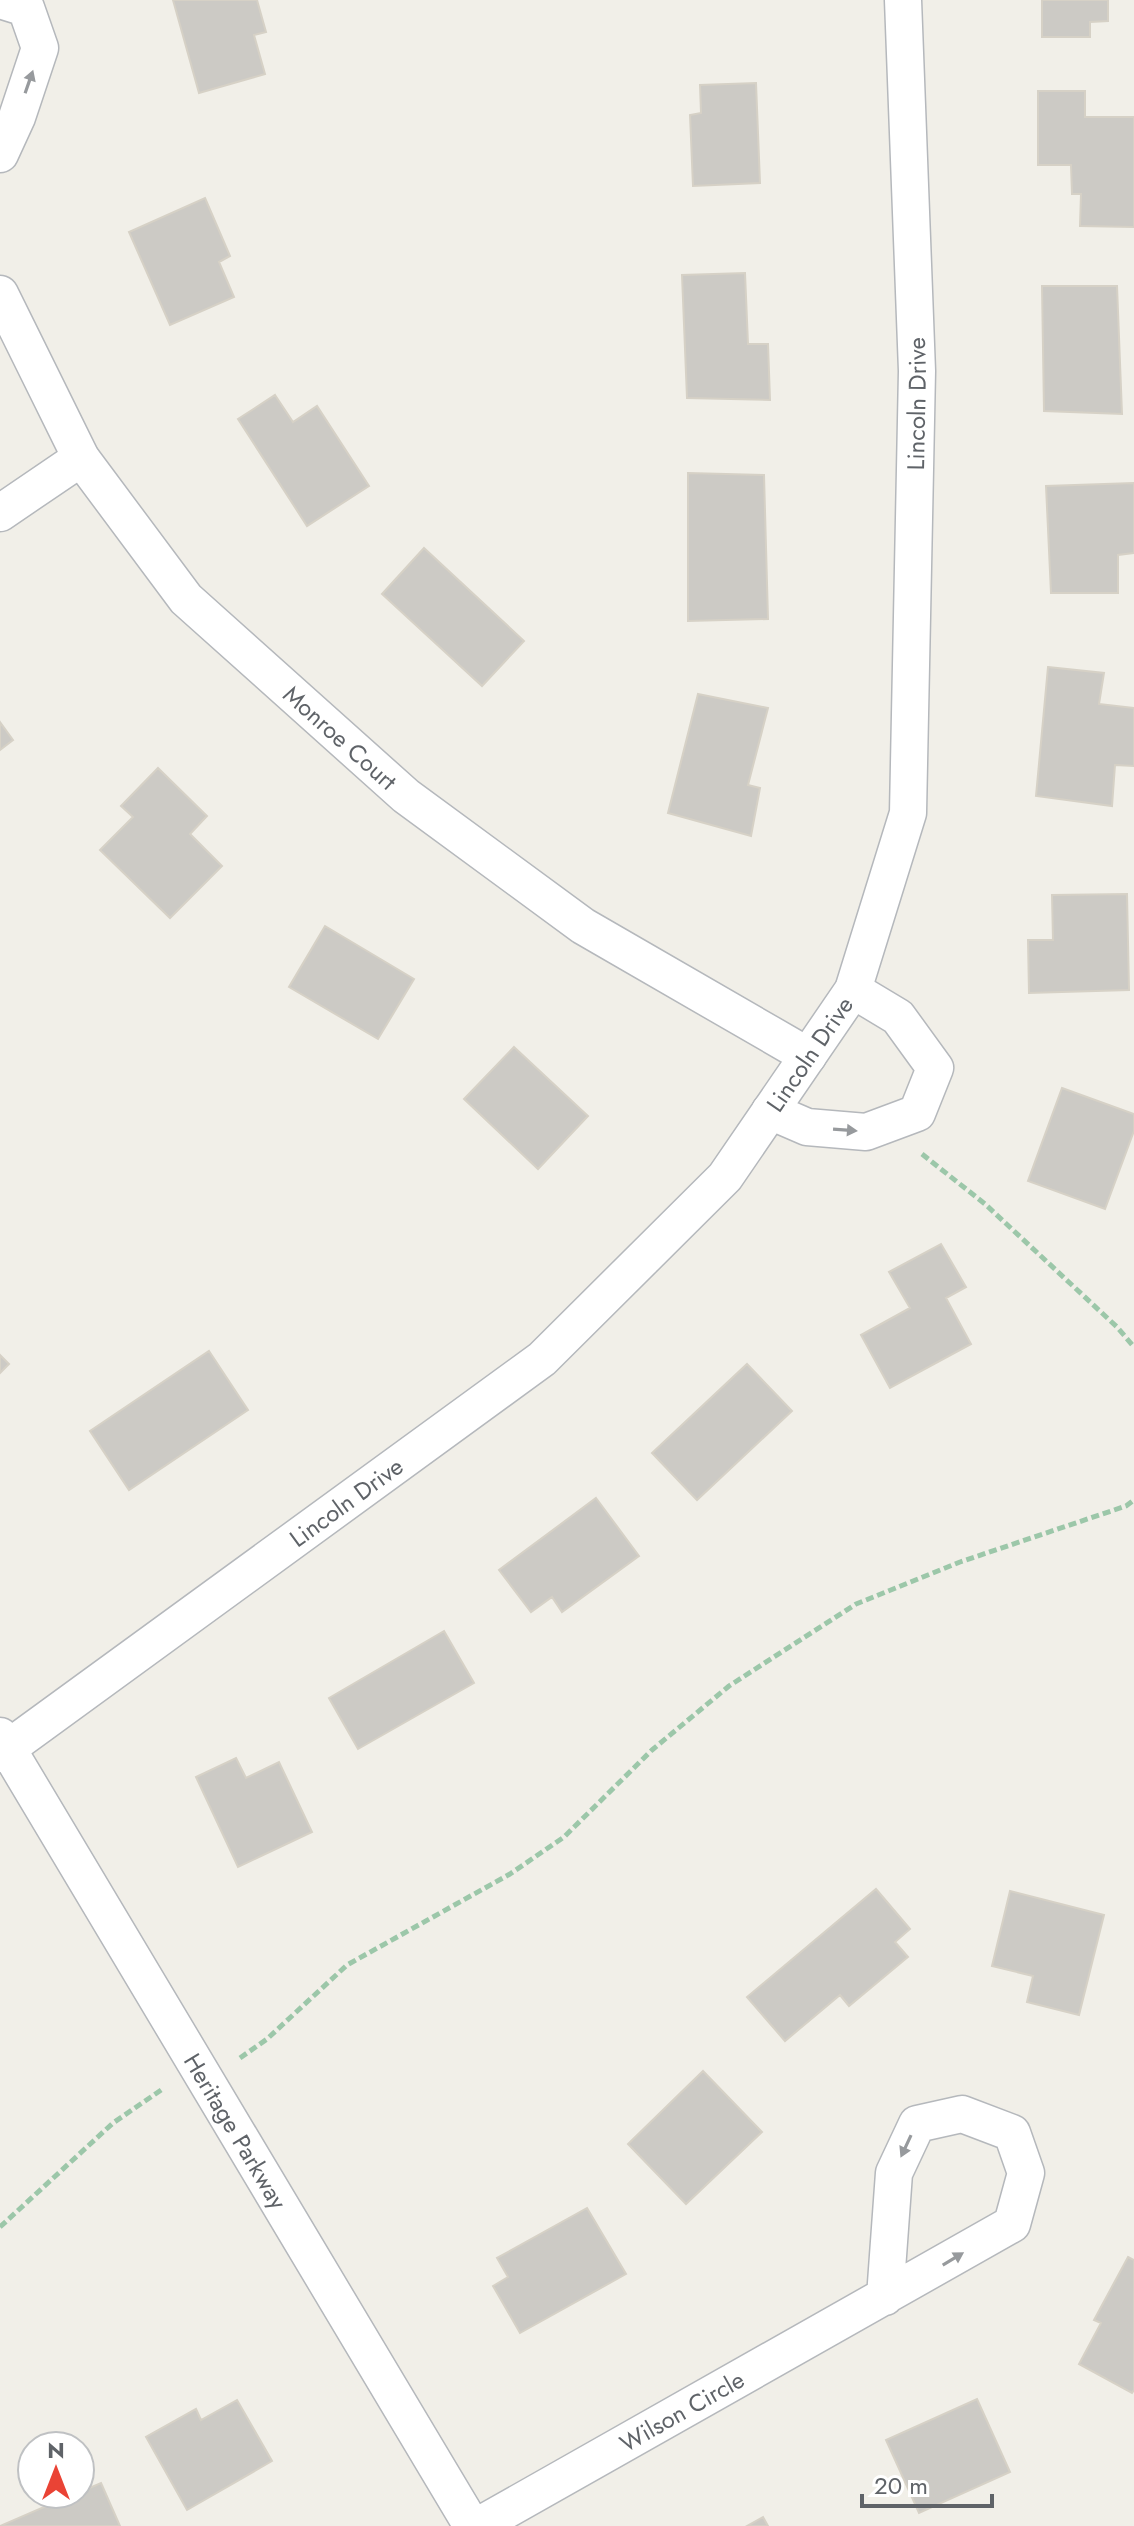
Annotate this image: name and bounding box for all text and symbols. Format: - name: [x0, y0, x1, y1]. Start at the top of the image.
- one-way arrow: [23, 70, 35, 94]
- street label: Lincoln Drive: [897, 337, 935, 471]
- street label: Monroe Court: [276, 677, 405, 798]
- street label: Lincoln Drive: [757, 989, 861, 1119]
- one-way arrow: [832, 1124, 857, 1137]
- street label: Lincoln Drive: [282, 1449, 410, 1555]
- street label: Heritage Parkway: [176, 2046, 296, 2216]
- one-way arrow: [900, 2134, 913, 2157]
- one-way arrow: [942, 2252, 964, 2266]
- street label: Wilson Circle: [613, 2362, 750, 2460]
- north arrow: [16, 2430, 96, 2510]
- text: N: [47, 2434, 65, 2466]
- scale bar: [862, 2458, 992, 2508]
- text: 20 m: [874, 2468, 928, 2503]

